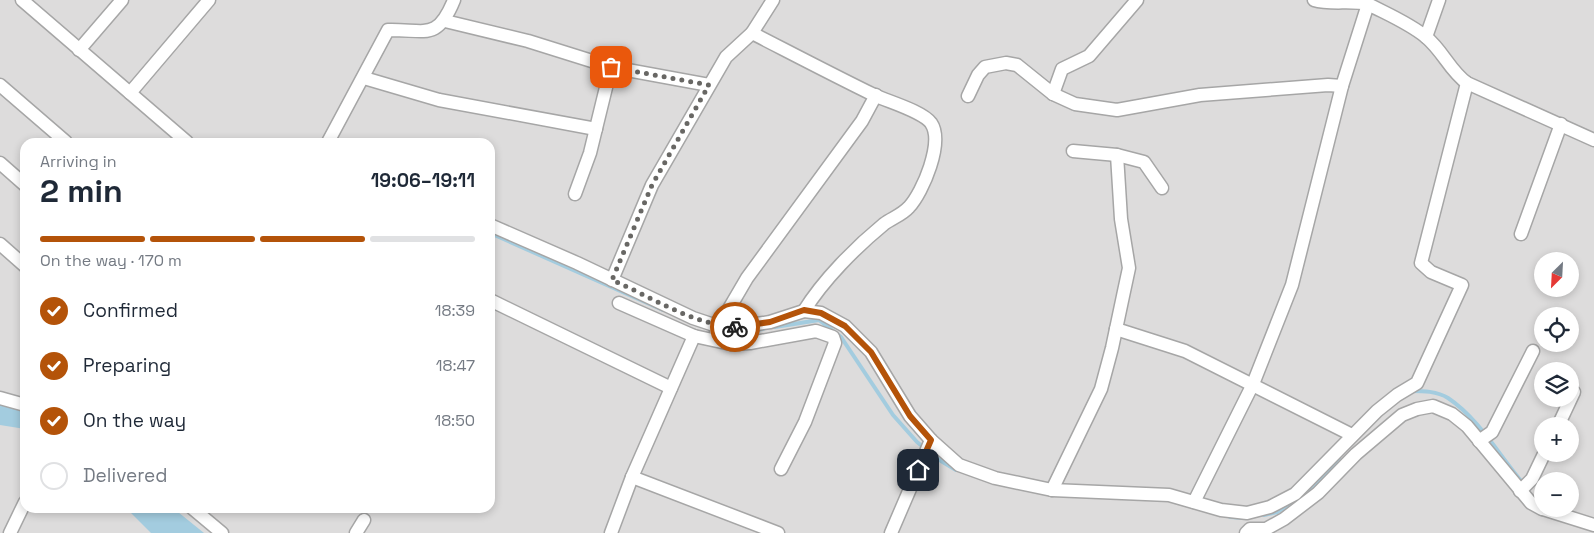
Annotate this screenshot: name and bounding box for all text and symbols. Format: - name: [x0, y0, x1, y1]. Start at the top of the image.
- pin: [590, 46, 632, 88]
- icon: bag: [597, 53, 625, 81]
- text: Arriving in: [40, 151, 117, 172]
- text: 19:06–19:11: [371, 168, 475, 193]
- text: 2 min: [40, 171, 123, 211]
- text: On the way · 170 m: [40, 250, 182, 271]
- north arrow: [1534, 252, 1579, 298]
- map controls: [1534, 252, 1579, 517]
- icon: check: [40, 297, 68, 325]
- text: Confirmed: [83, 298, 178, 323]
- text: 18:39: [435, 300, 475, 321]
- courier: [710, 302, 760, 352]
- button: locate: [1534, 307, 1579, 352]
- icon: bike: [721, 313, 749, 341]
- icon: check: [40, 352, 68, 380]
- text: Preparing: [83, 353, 171, 378]
- text: 18:47: [436, 355, 475, 376]
- button: layers: [1534, 362, 1579, 407]
- icon: check: [40, 407, 68, 435]
- text: On the way: [83, 408, 186, 433]
- text: 18:50: [434, 410, 475, 431]
- button: +: [1534, 417, 1579, 462]
- pin: [897, 449, 939, 491]
- icon: home: [904, 456, 932, 484]
- text: Delivered: [83, 463, 168, 488]
- button: −: [1534, 472, 1579, 517]

